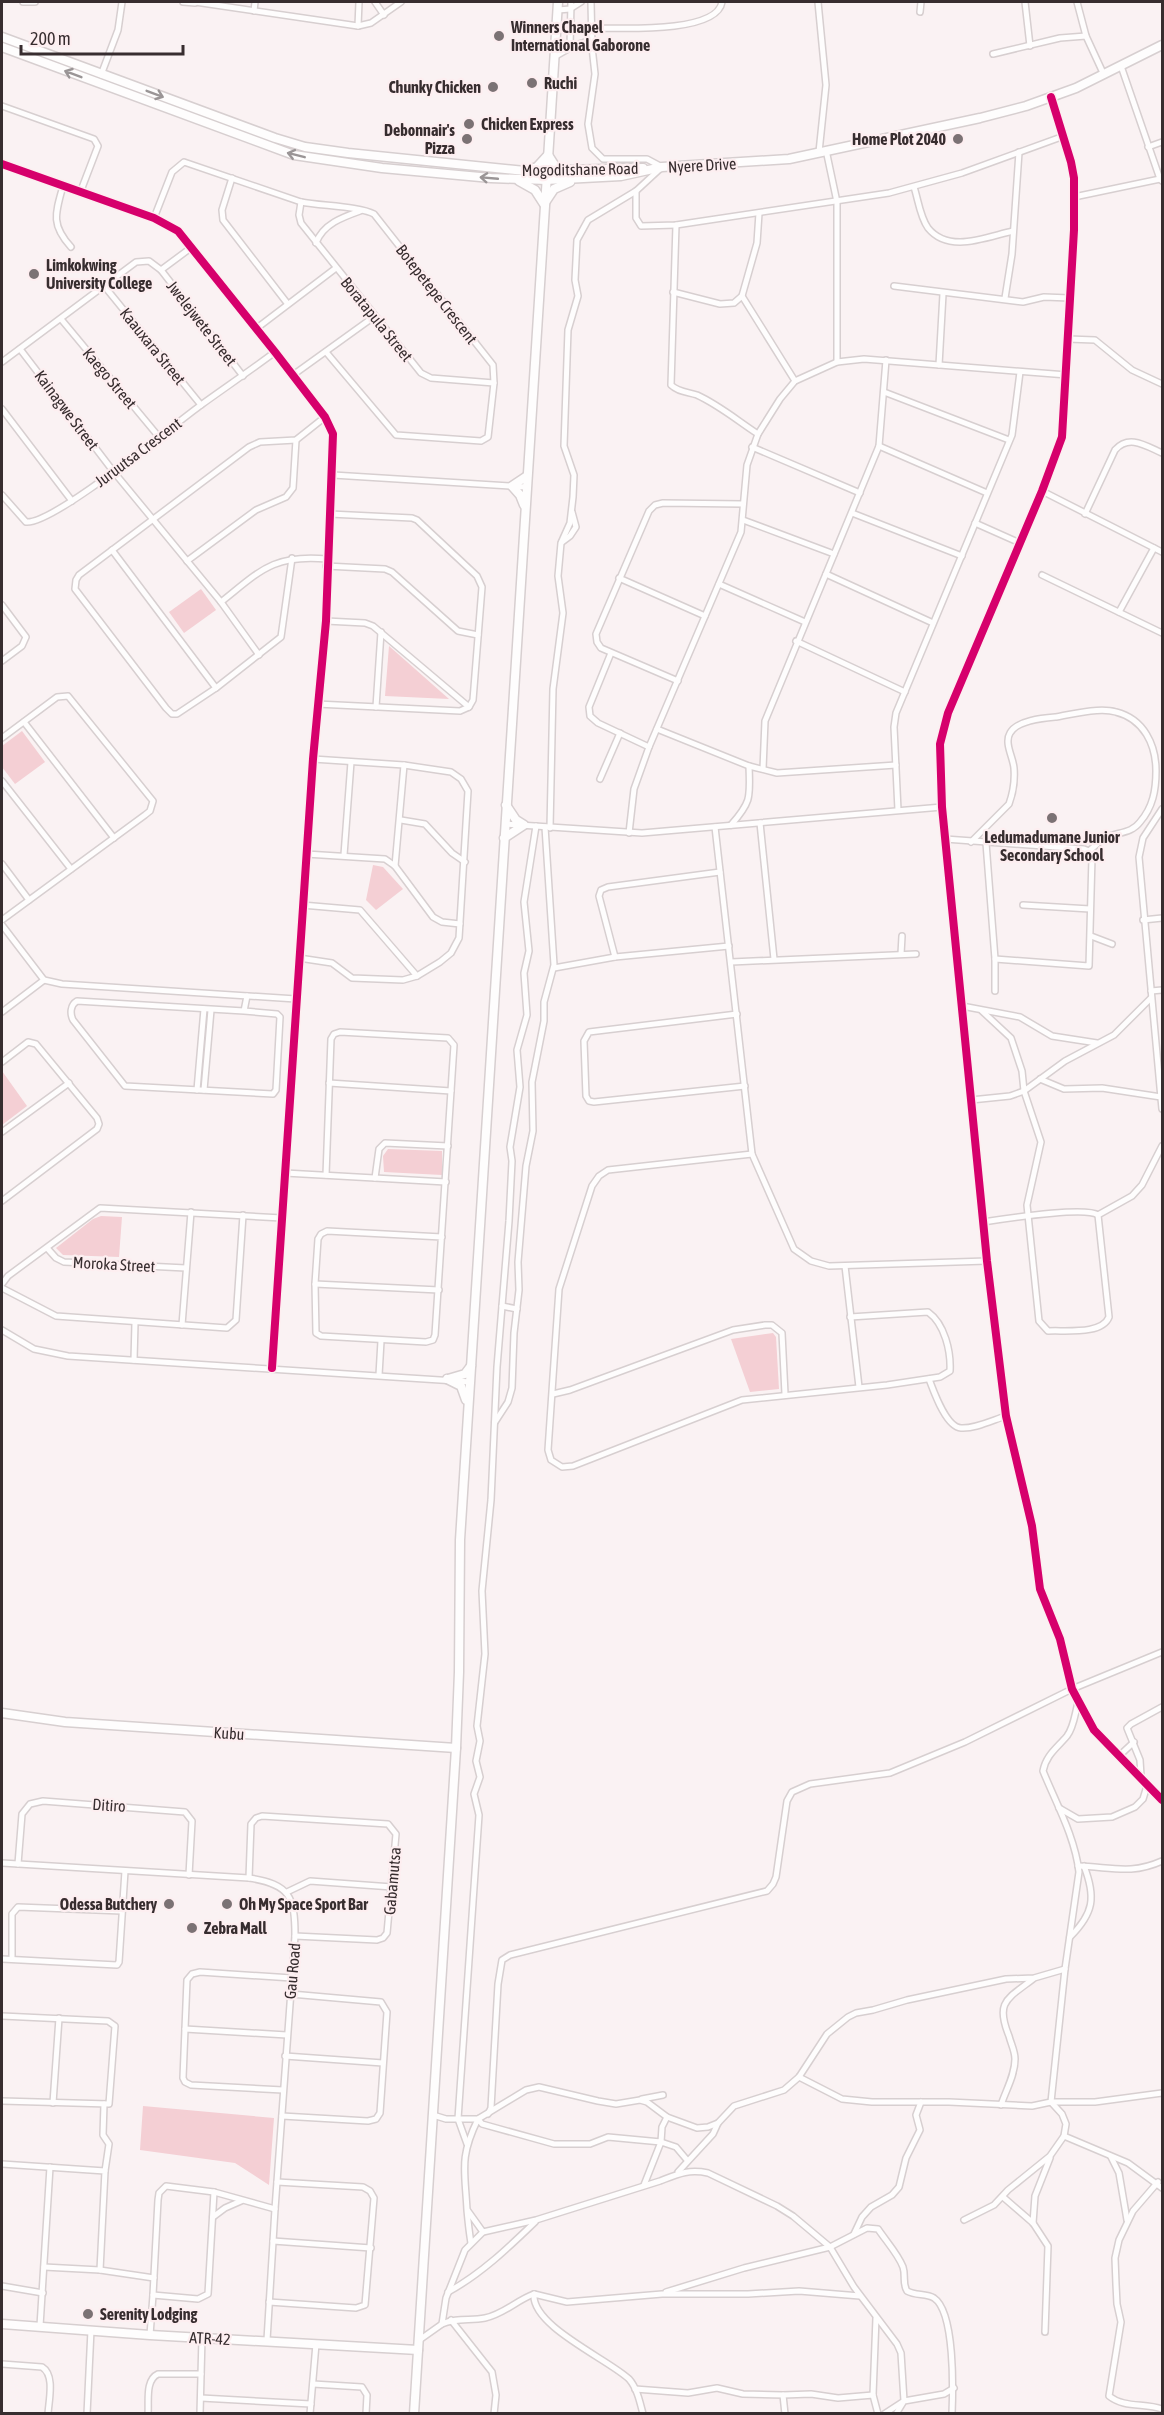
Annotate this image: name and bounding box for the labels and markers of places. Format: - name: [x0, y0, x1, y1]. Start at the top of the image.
- place label: Winners Chapel International Gaborone: [510, 18, 650, 54]
- marker: Winners Chapel International Gaborone: [492, 29, 506, 43]
- place label: Ruchi: [544, 74, 577, 92]
- marker: Ruchi: [525, 76, 539, 90]
- place label: Chunky Chicken: [388, 78, 481, 96]
- marker: Chunky Chicken: [486, 80, 500, 94]
- place label: Chicken Express: [481, 115, 574, 133]
- marker: Chicken Express: [462, 117, 476, 131]
- place label: Debonnair's Pizza: [384, 121, 455, 157]
- place label: Home Plot 2040: [852, 130, 946, 148]
- marker: Debonnair's Pizza: [460, 132, 474, 146]
- marker: Home Plot 2040: [951, 132, 965, 146]
- place label: Limkokwing University College: [46, 256, 152, 292]
- marker: Limkokwing University College: [27, 267, 41, 281]
- marker: Ledumadumane Junior Secondary School: [1045, 811, 1059, 825]
- place label: Ledumadumane Junior Secondary School: [984, 828, 1120, 864]
- place label: Odessa Butchery: [60, 1895, 157, 1913]
- place label: Oh My Space Sport Bar: [239, 1895, 368, 1913]
- marker: Odessa Butchery: [162, 1897, 176, 1911]
- marker: Oh My Space Sport Bar: [220, 1897, 234, 1911]
- place label: Zebra Mall: [204, 1919, 267, 1937]
- marker: Zebra Mall: [185, 1921, 199, 1935]
- place label: Serenity Lodging: [100, 2305, 197, 2323]
- marker: Serenity Lodging: [81, 2307, 95, 2321]

